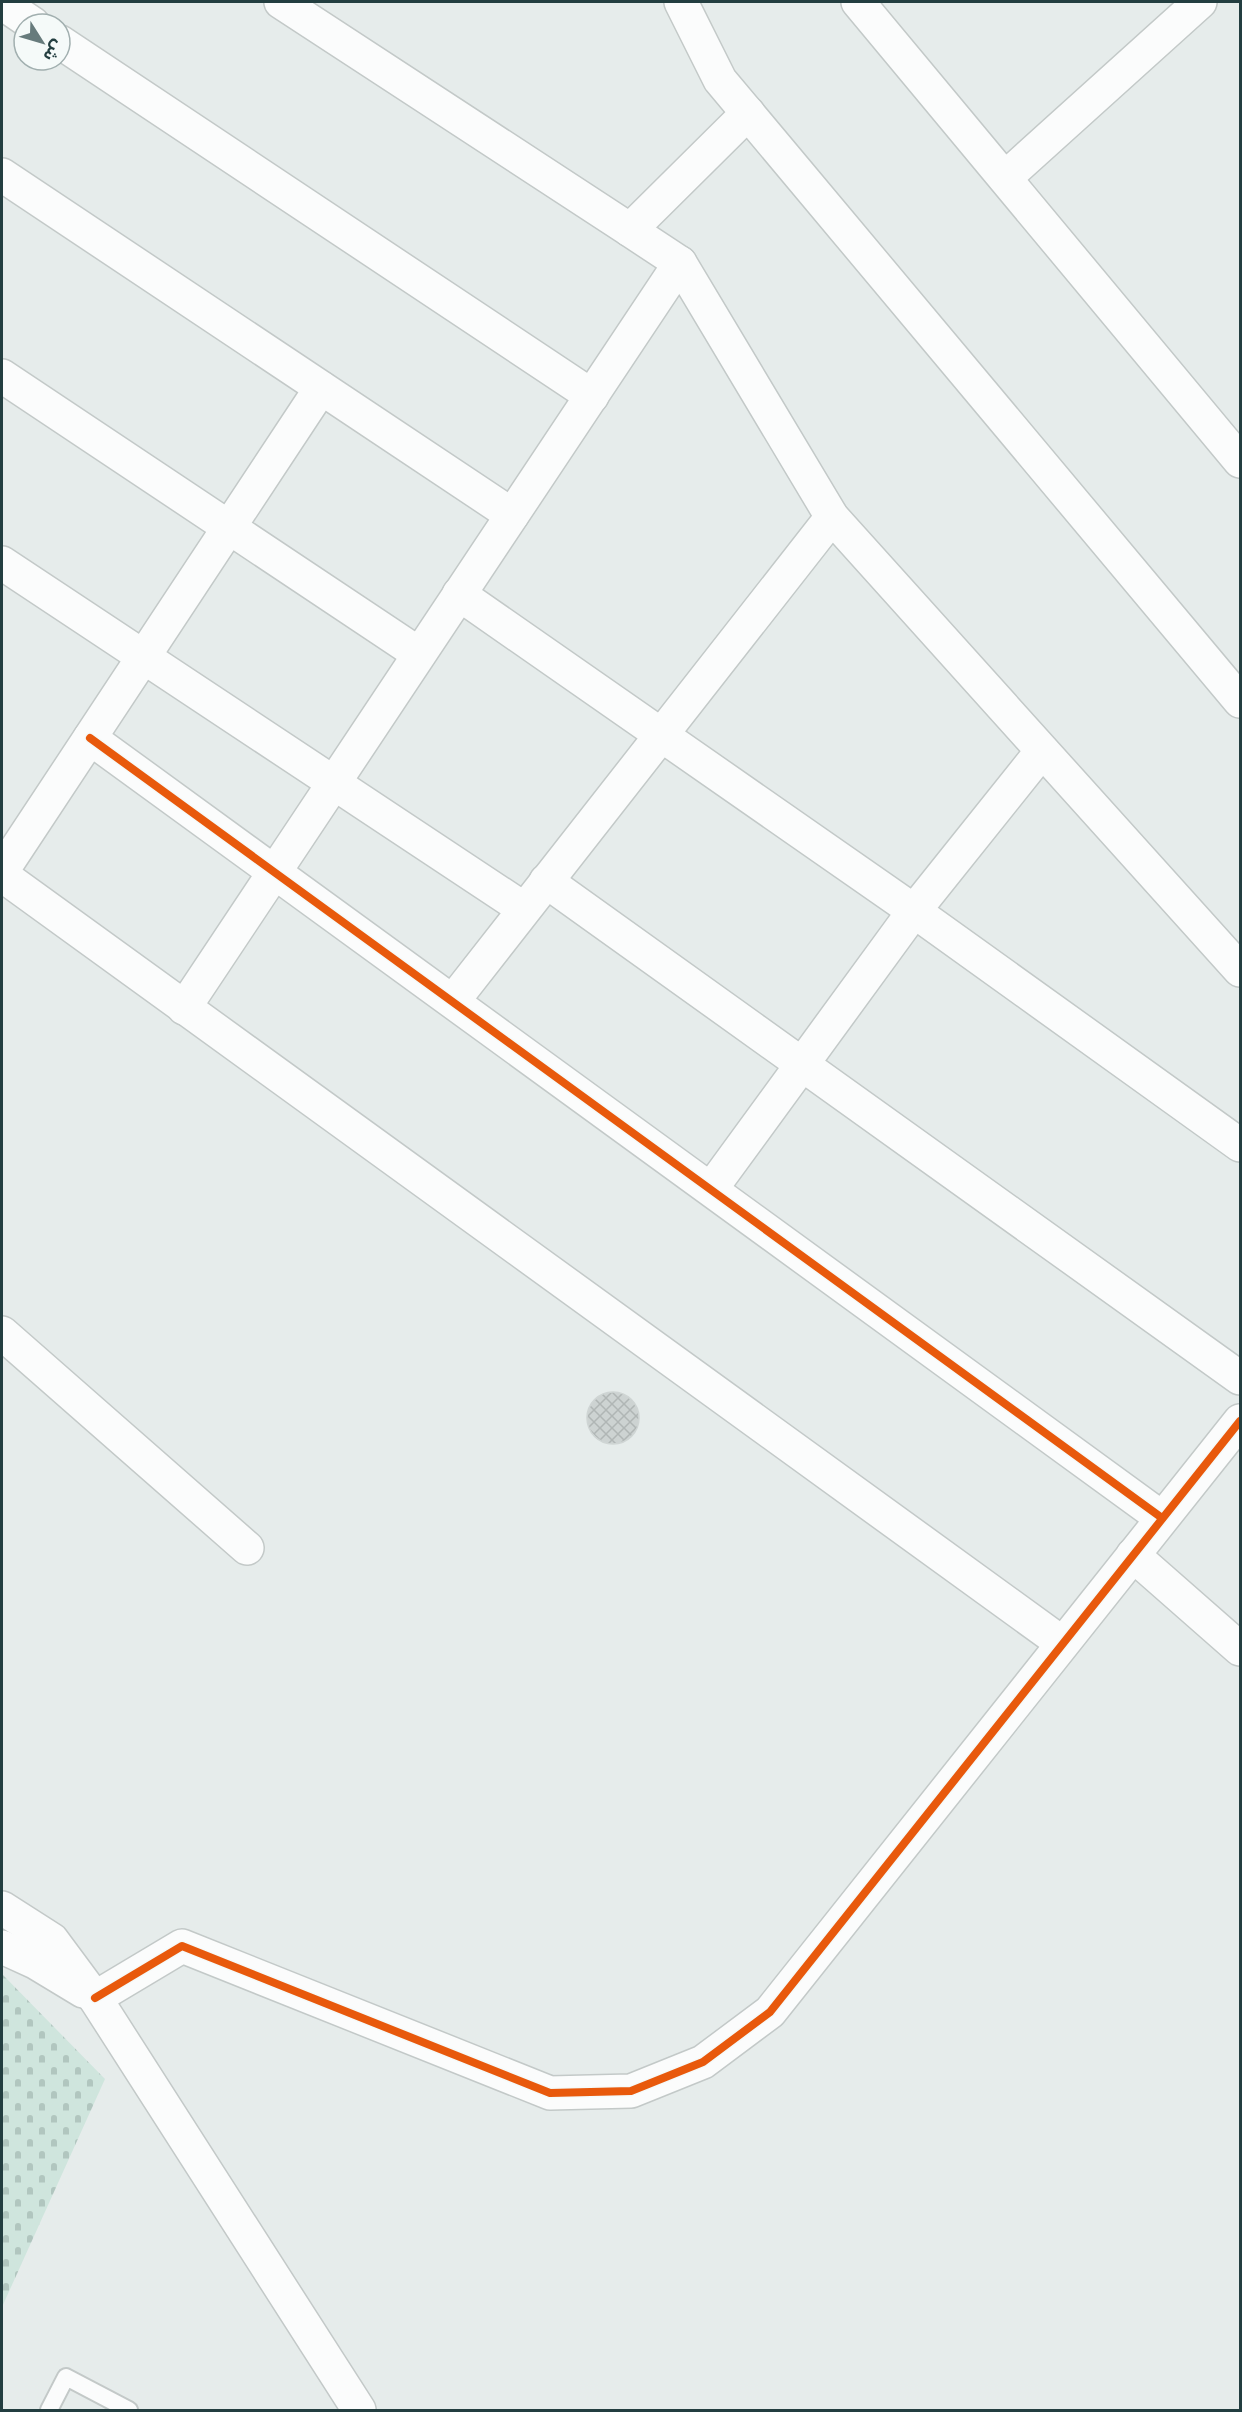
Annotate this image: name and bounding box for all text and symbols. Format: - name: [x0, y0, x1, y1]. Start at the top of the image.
- north arrow: [12, 12, 72, 72]
- text: ش: [39, 36, 68, 65]

